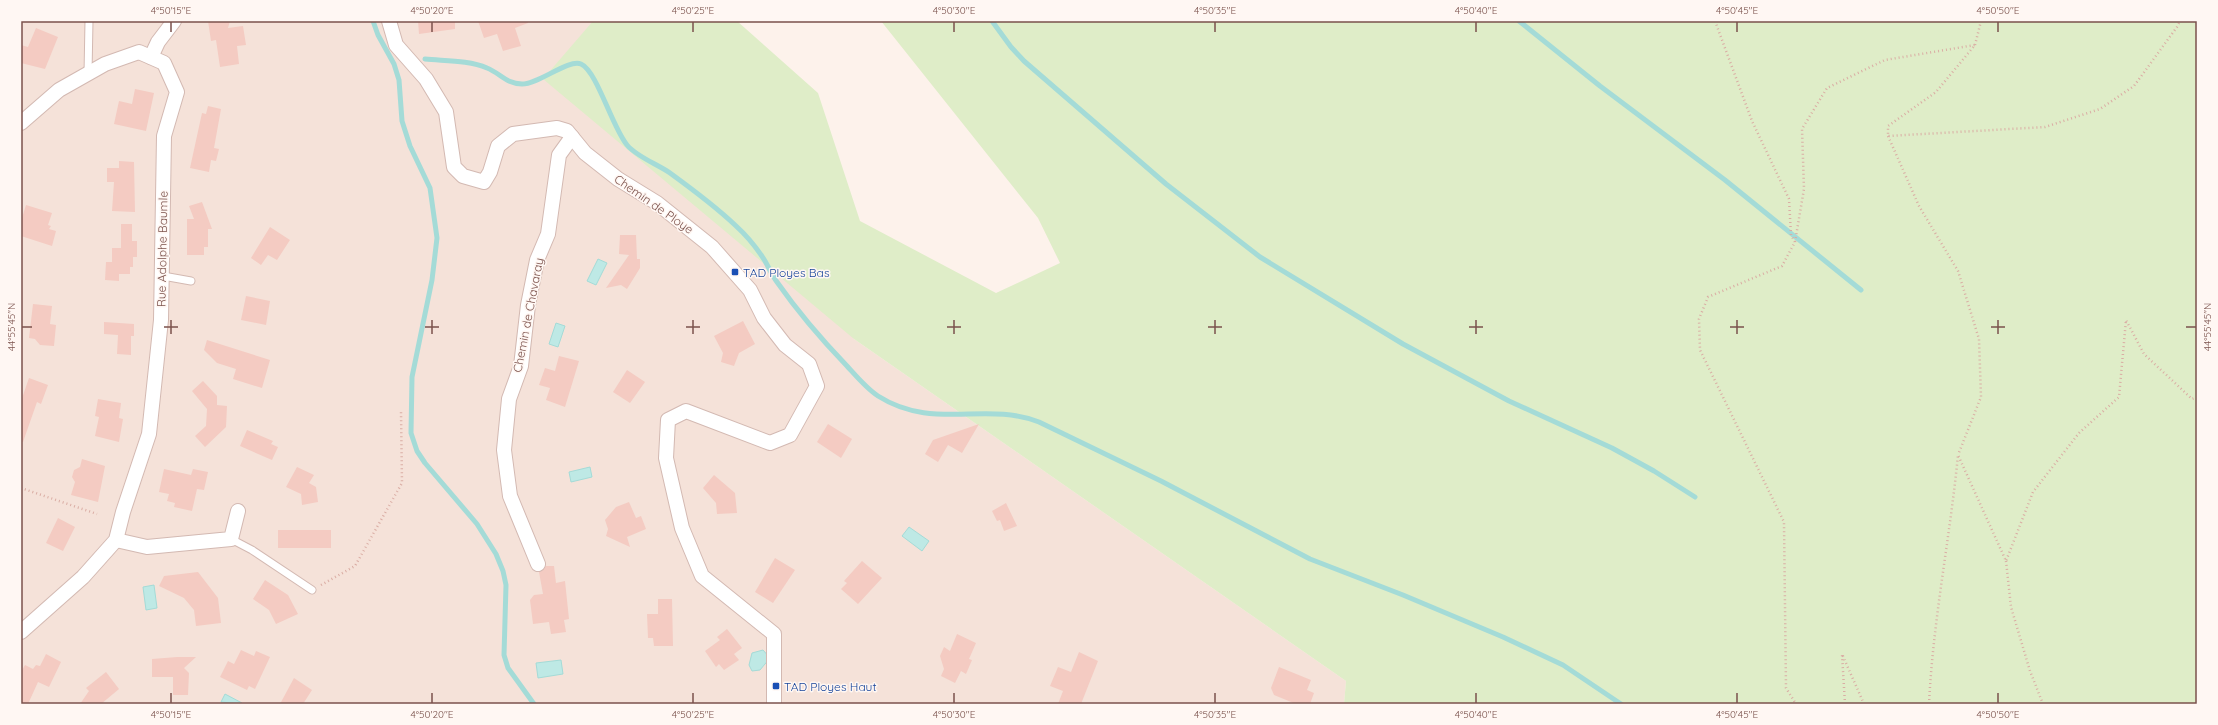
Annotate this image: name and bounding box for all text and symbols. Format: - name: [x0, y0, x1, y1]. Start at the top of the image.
- text: 4°50'15"E: [151, 4, 192, 17]
- text: 4°50'20"E: [411, 4, 454, 17]
- text: 4°50'25"E: [672, 4, 715, 17]
- text: 4°50'30"E: [933, 4, 976, 17]
- text: 4°50'35"E: [1194, 4, 1236, 17]
- text: 4°50'40"E: [1455, 4, 1498, 17]
- text: 4°50'45"E: [1716, 4, 1758, 17]
- text: 4°50'50"E: [1977, 4, 2020, 17]
- street label: Chemin de Ploye: [612, 171, 697, 237]
- street label: Rue Adolphe Baumle: [153, 191, 171, 307]
- street label: Chemin de Chavaray: [510, 256, 546, 374]
- place label: TAD Ployes Bas: [743, 265, 830, 280]
- marker: TAD Ployes Bas: [730, 267, 740, 277]
- text: 44°55'45"N: [5, 303, 18, 351]
- text: 44°55'45"N: [2201, 303, 2214, 351]
- place label: TAD Ployes Haut: [784, 679, 877, 694]
- marker: TAD Ployes Haut: [771, 681, 781, 691]
- text: 4°50'15"E: [151, 708, 192, 721]
- text: 4°50'20"E: [411, 708, 454, 721]
- text: 4°50'25"E: [672, 708, 715, 721]
- text: 4°50'30"E: [933, 708, 976, 721]
- text: 4°50'35"E: [1194, 708, 1236, 721]
- text: 4°50'40"E: [1455, 708, 1498, 721]
- text: 4°50'45"E: [1716, 708, 1758, 721]
- text: 4°50'50"E: [1977, 708, 2020, 721]

